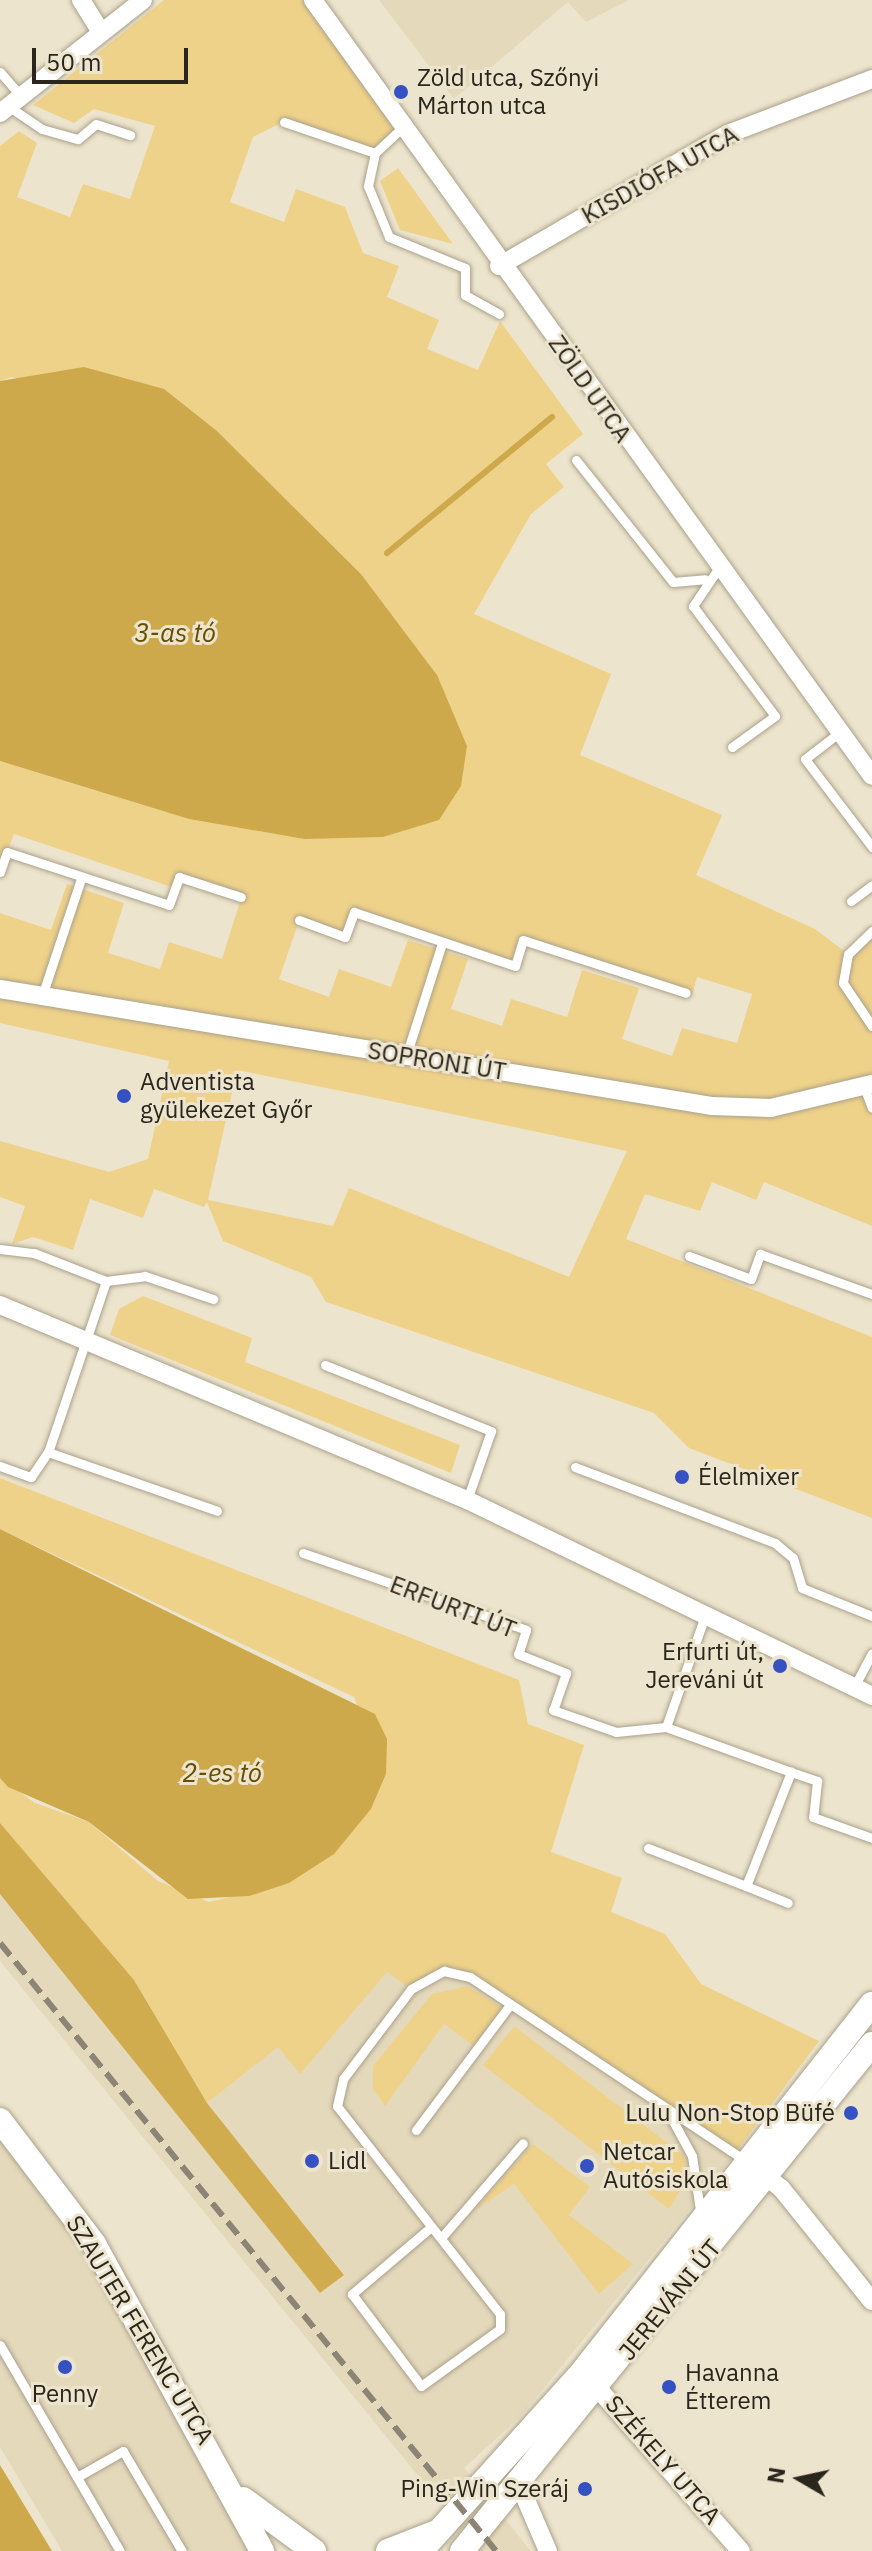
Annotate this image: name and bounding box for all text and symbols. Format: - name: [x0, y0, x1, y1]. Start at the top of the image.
- scale bar: [36, 32, 192, 82]
- text: 50 m: [46, 46, 101, 78]
- place label: Zöld utca, Szőnyi Márton utca: [417, 64, 599, 120]
- marker: Zöld utca, Szőnyi Márton utca: [392, 83, 410, 101]
- street label: KISDIÓFA UTCA: [577, 120, 743, 230]
- street label: ZÖLD UTCA: [543, 330, 637, 448]
- water label: 3-as tó: [134, 617, 216, 649]
- street label: SOPRONI ÚT: [366, 1036, 508, 1086]
- place label: Adventista gyülekezet Győr: [140, 1068, 312, 1124]
- marker: Adventista gyülekezet Győr: [115, 1087, 133, 1105]
- place label: Élelmixer: [698, 1463, 799, 1491]
- marker: Élelmixer: [673, 1468, 691, 1486]
- street label: ERFURTI ÚT: [386, 1570, 520, 1644]
- place label: Erfurti út, Jereváni út: [645, 1638, 764, 1694]
- marker: Erfurti út, Jereváni út: [771, 1657, 789, 1675]
- water label: 2-es tó: [182, 1757, 262, 1789]
- place label: Lulu Non-Stop Büfé: [625, 2099, 835, 2127]
- marker: Lulu Non-Stop Büfé: [842, 2104, 860, 2122]
- place label: Netcar Autósiskola: [603, 2138, 728, 2194]
- place label: Lidl: [328, 2147, 366, 2175]
- marker: Lidl: [303, 2152, 321, 2170]
- marker: Netcar Autósiskola: [578, 2157, 596, 2175]
- street label: SZAUTER FERENC UTCA: [60, 2210, 220, 2450]
- street label: JEREVÁNI ÚT: [613, 2234, 727, 2366]
- marker: Penny: [56, 2358, 74, 2376]
- place label: Havanna Étterem: [685, 2359, 779, 2415]
- marker: Havanna Étterem: [660, 2378, 678, 2396]
- place label: Penny: [32, 2380, 98, 2408]
- street label: SZÉKELY UTCA: [599, 2390, 727, 2530]
- north arrow: [760, 2439, 840, 2519]
- text: N: [760, 2465, 791, 2485]
- place label: Ping-Win Szeráj: [401, 2475, 569, 2503]
- marker: Ping-Win Szeráj: [576, 2480, 594, 2498]

